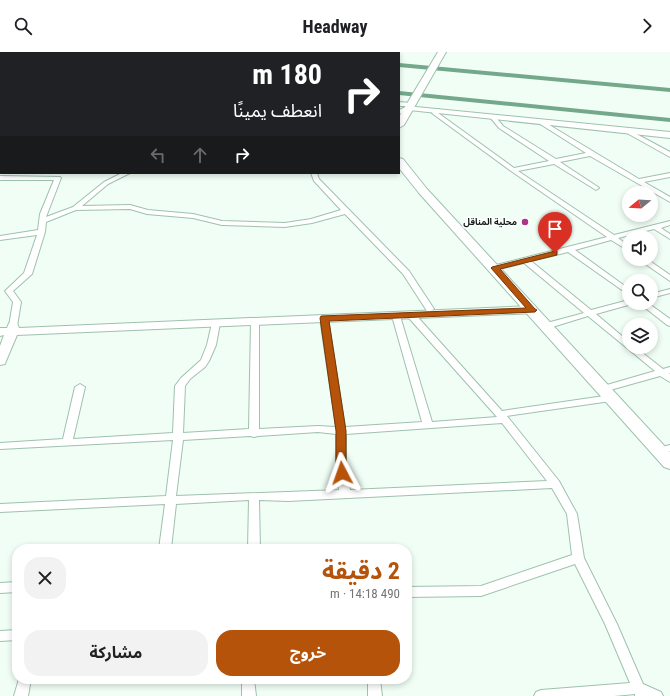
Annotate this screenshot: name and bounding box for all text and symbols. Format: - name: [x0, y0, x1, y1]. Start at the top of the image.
- icon: search: [12, 15, 34, 37]
- icon: forward: [636, 15, 658, 37]
- text: Headway: [303, 16, 367, 37]
- text: 180 m: [252, 58, 322, 91]
- icon: right: [336, 68, 388, 120]
- text: انعطف يمينًا: [233, 100, 322, 121]
- icon: left: [147, 144, 169, 166]
- icon: ahead: [189, 144, 211, 166]
- icon: right: [231, 144, 253, 166]
- north arrow: [622, 186, 658, 222]
- map controls: [622, 186, 658, 354]
- pin: [538, 212, 572, 253]
- place label: محلية المناقل: [463, 217, 517, 228]
- marker: محلية المناقل: [520, 217, 530, 227]
- icon: arrive: [544, 218, 566, 240]
- button: sound: [622, 230, 658, 266]
- button: search: [622, 274, 658, 310]
- button: layers: [622, 318, 658, 354]
- position arrow: [321, 452, 363, 494]
- button: close: [24, 557, 66, 599]
- text: 2 دقيقة: [322, 557, 400, 585]
- text: 490 m · 14:18: [330, 586, 400, 601]
- button: مشاركة: [24, 630, 208, 676]
- button: خروج: [216, 630, 400, 676]

